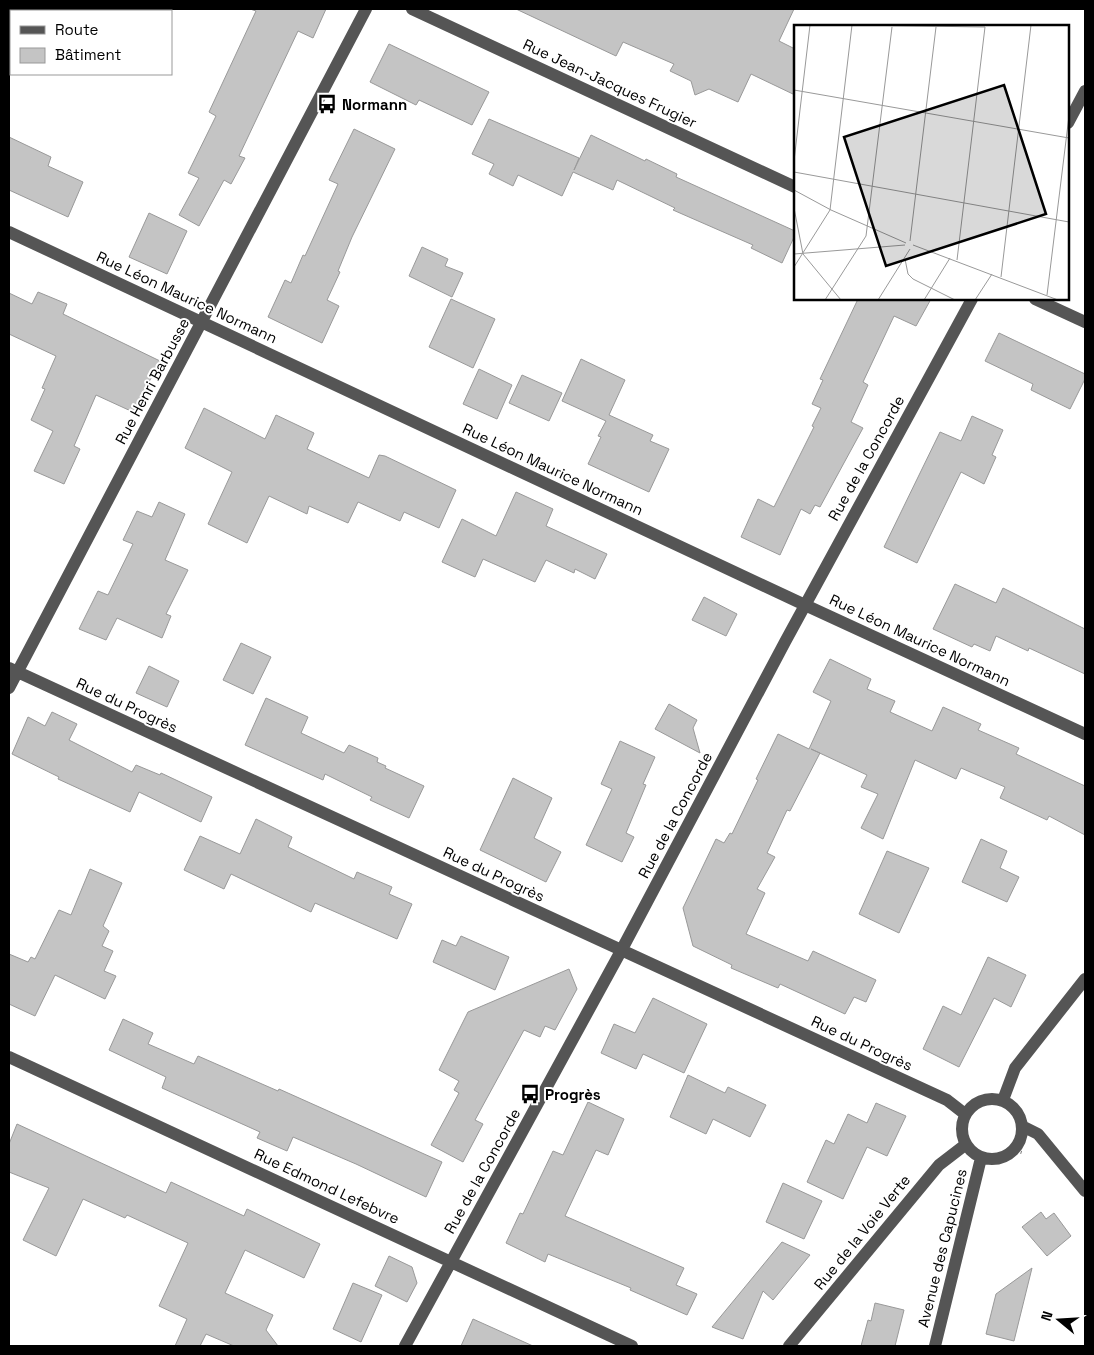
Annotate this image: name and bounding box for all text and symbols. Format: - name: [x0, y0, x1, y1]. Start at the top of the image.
- legend: [10, 10, 172, 75]
- text: Route: [55, 20, 99, 39]
- inset map: [794, 25, 1069, 300]
- street label: Rue Jean-Jacques Frugier: [520, 34, 700, 132]
- text: Bâtiment: [55, 45, 121, 64]
- bus stop icon: Normann: [316, 93, 338, 115]
- place label: Normann: [342, 95, 407, 114]
- street label: Rue Léon Maurice Normann: [94, 247, 280, 347]
- street label: Rue Henri Barbusse: [111, 315, 193, 447]
- street label: Rue de la Concorde: [824, 392, 908, 524]
- street label: Rue Léon Maurice Normann: [460, 419, 646, 519]
- street label: Rue Léon Maurice Normann: [827, 590, 1013, 690]
- street label: Rue du Progrès: [73, 673, 181, 737]
- street label: Rue de la Concorde: [634, 749, 716, 881]
- street label: Rue du Progrès: [440, 842, 548, 906]
- street label: Rue du Progrès: [808, 1011, 916, 1075]
- bus stop icon: Progrès: [519, 1083, 541, 1105]
- place label: Progrès: [545, 1085, 601, 1104]
- street label: Rue de la Concorde: [440, 1105, 524, 1237]
- street label: Rue Edmond Lefebvre: [251, 1144, 403, 1228]
- street label: Avenue des Capucines: [913, 1167, 971, 1329]
- street label: Rue de la Voie Verte: [810, 1170, 914, 1293]
- north arrow: [1034, 1295, 1084, 1345]
- text: N: [1037, 1309, 1057, 1323]

